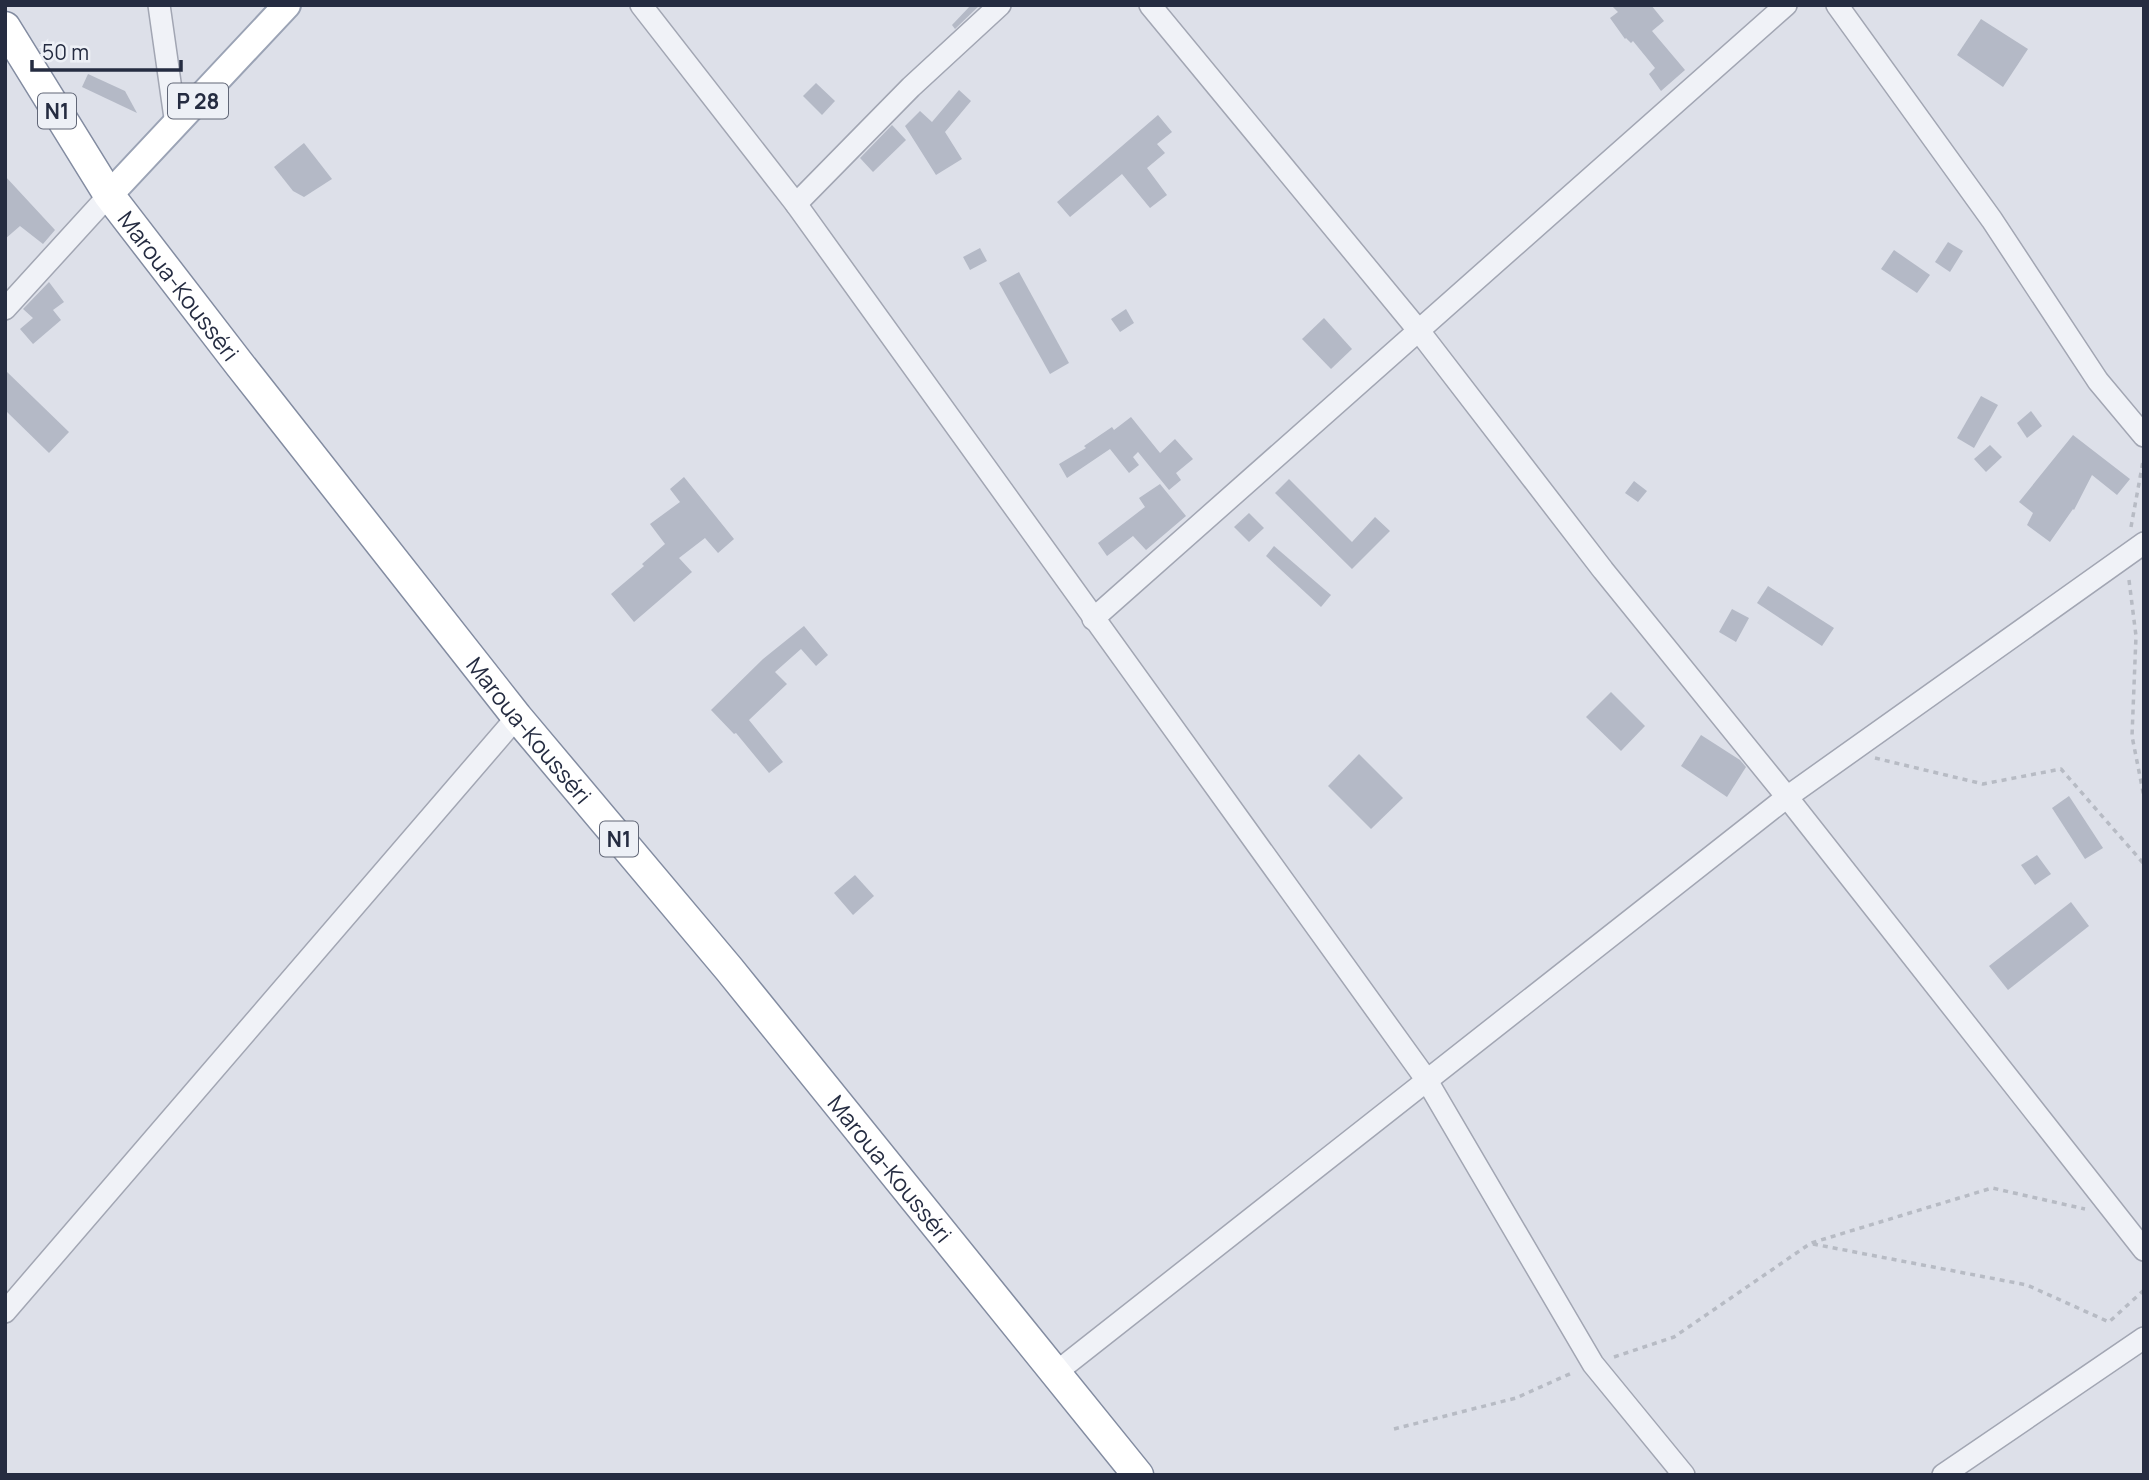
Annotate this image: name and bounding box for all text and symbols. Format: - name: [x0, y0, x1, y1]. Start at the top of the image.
- scale bar: [32, 28, 180, 72]
- text: 50 m: [42, 38, 89, 66]
- road number: P 28: [168, 84, 228, 119]
- road number: N1: [38, 94, 76, 128]
- street label: Maroua-Kousséri: [111, 204, 247, 367]
- street label: Maroua-Kousséri: [459, 650, 599, 810]
- road number: N1: [600, 822, 638, 856]
- street label: Maroua-Kousséri: [821, 1088, 960, 1249]

